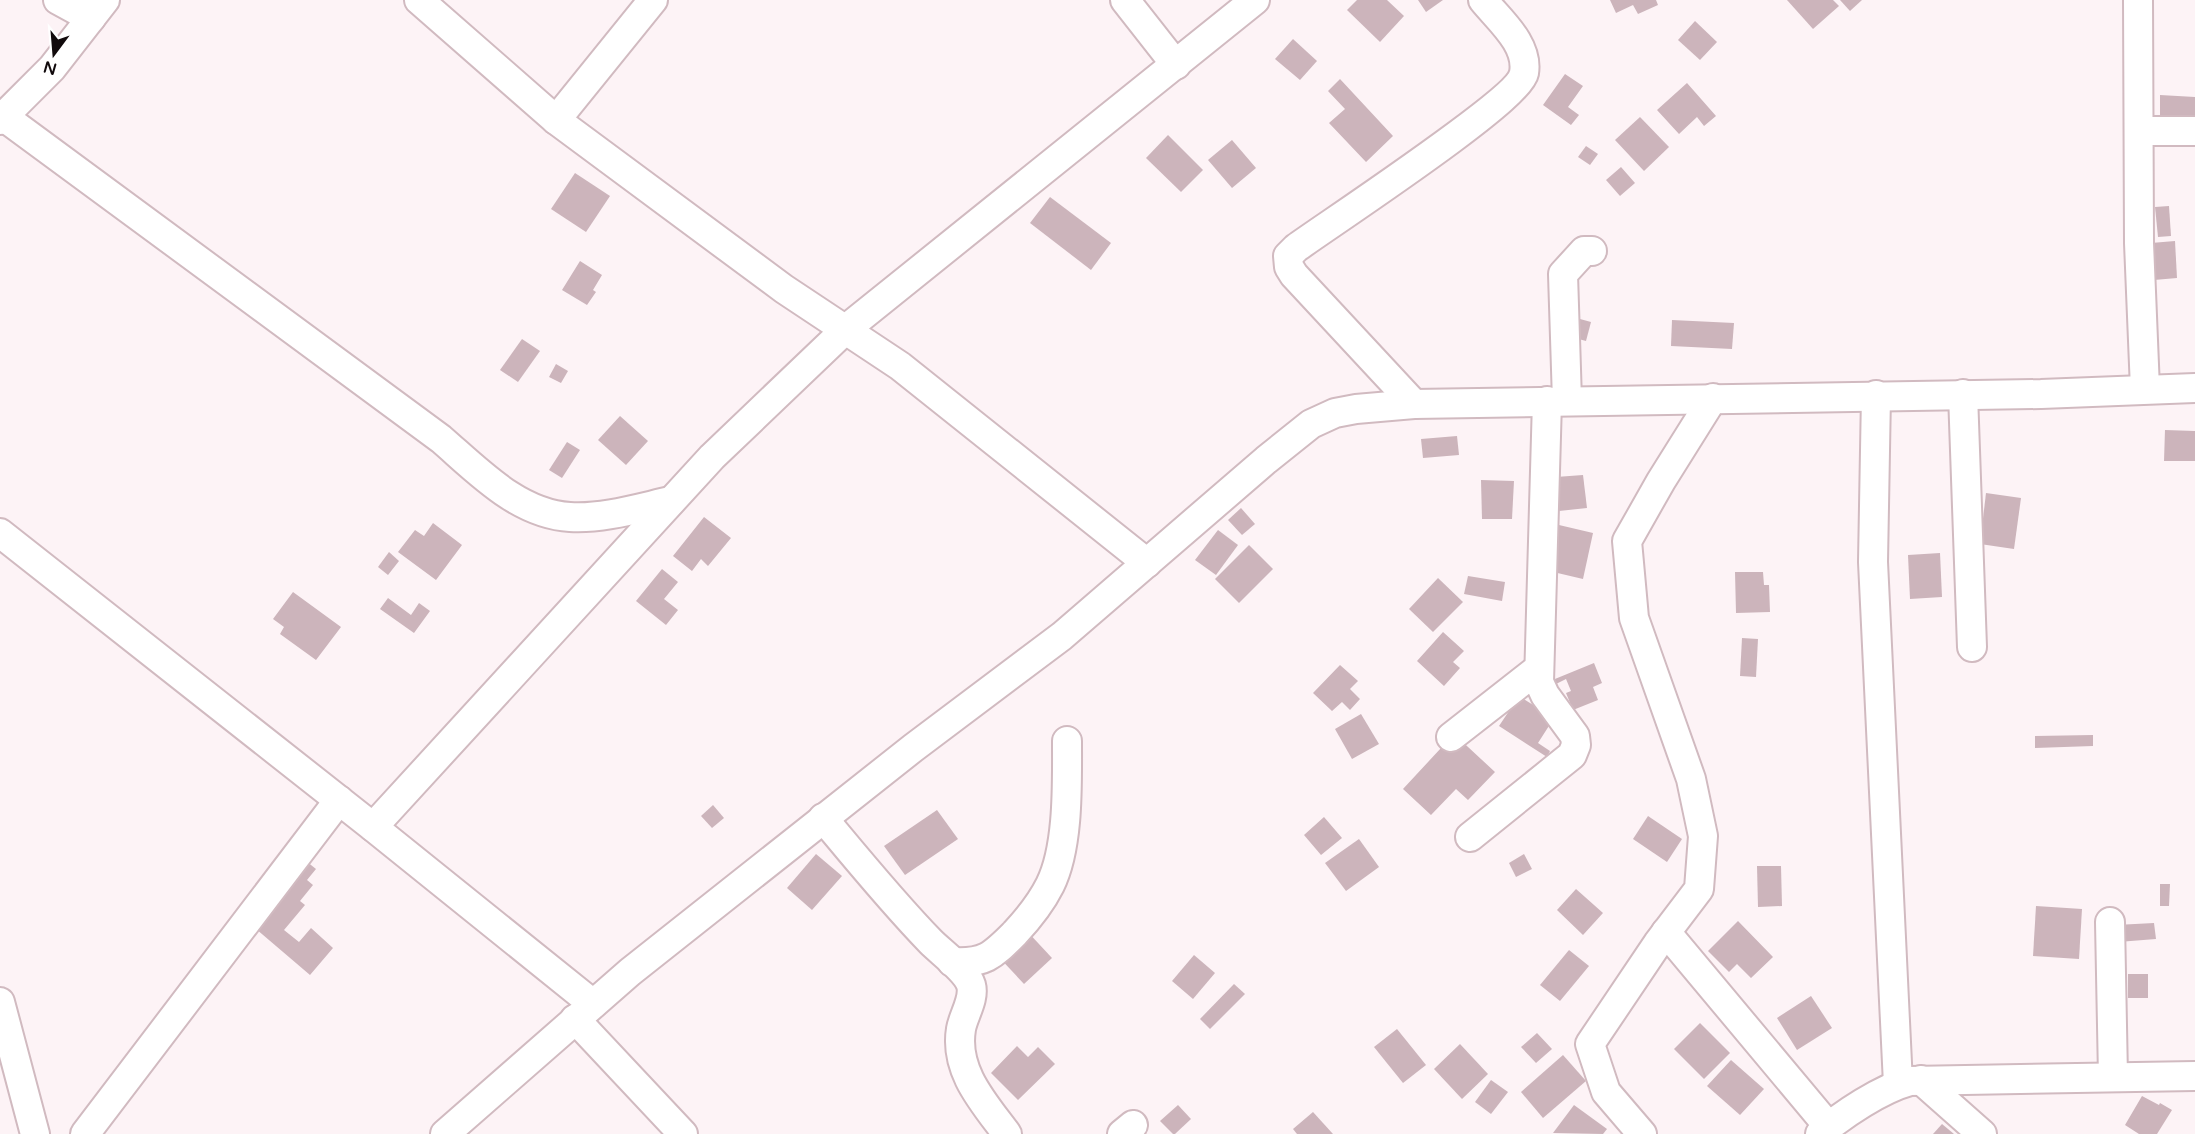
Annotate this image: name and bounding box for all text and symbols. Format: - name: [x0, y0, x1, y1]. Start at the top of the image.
- north arrow: [24, 24, 84, 84]
- text: N: [41, 56, 59, 79]

